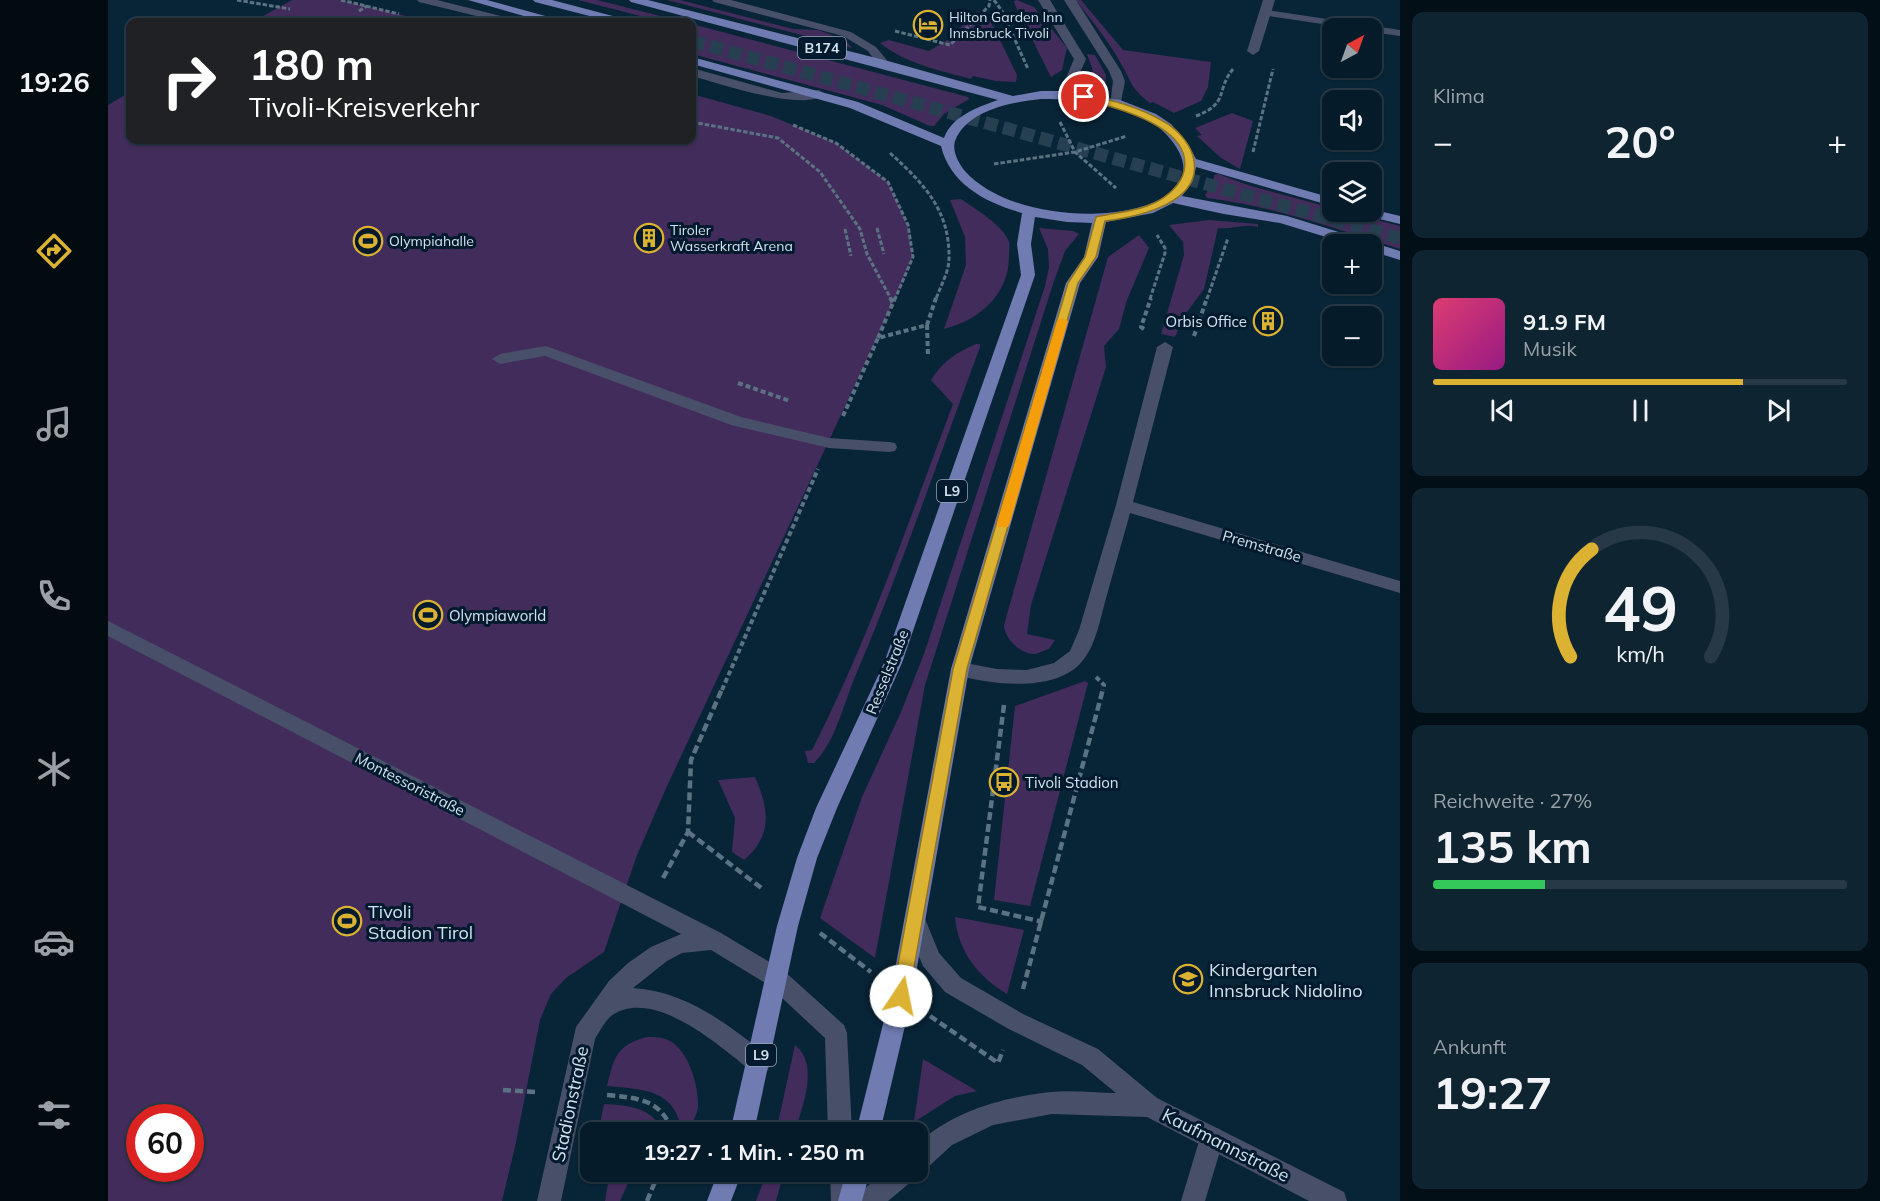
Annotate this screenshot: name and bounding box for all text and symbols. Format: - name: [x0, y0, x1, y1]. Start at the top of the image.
- place label: Hilton Garden Inn Innsbruck Tivoli: [949, 8, 1063, 42]
- hotel icon: Hilton Garden Inn Innsbruck Tivoli: [912, 9, 944, 41]
- north arrow: [1322, 18, 1382, 78]
- map controls: [1322, 18, 1382, 366]
- road number: B174: [798, 37, 846, 59]
- text: 180 m: [249, 38, 374, 91]
- icon: right: [150, 42, 228, 120]
- text: 19:26: [18, 65, 90, 99]
- pin: [1058, 71, 1109, 122]
- icon: arrive: [1067, 80, 1100, 113]
- text: Klima: [1433, 83, 1485, 108]
- text: Tivoli-Kreisverkehr: [249, 90, 479, 124]
- button: sound: [1322, 90, 1382, 150]
- text: 20°: [1604, 113, 1676, 169]
- text: −: [1433, 121, 1453, 162]
- text: +: [1827, 121, 1847, 162]
- button: layers: [1322, 162, 1382, 222]
- place label: Tiroler Wasserkraft Arena: [670, 221, 793, 255]
- building icon: Tiroler Wasserkraft Arena: [633, 222, 665, 254]
- sports icon: Olympiahalle: [352, 225, 384, 257]
- icon: directions: [33, 230, 75, 272]
- place label: Olympiahalle: [389, 232, 474, 250]
- button: +: [1322, 234, 1382, 294]
- building icon: Orbis Office: [1252, 305, 1284, 337]
- button: −: [1322, 306, 1382, 366]
- text: 91.9 FM: [1523, 308, 1606, 336]
- place label: Orbis Office: [1166, 312, 1247, 331]
- text: Musik: [1523, 336, 1577, 361]
- icon: previous: [1486, 394, 1519, 427]
- icon: pause: [1624, 394, 1657, 427]
- icon: next: [1762, 394, 1795, 427]
- icon: music: [33, 403, 75, 445]
- road number: L9: [937, 480, 967, 502]
- street label: Premstraße: [1220, 526, 1304, 566]
- text: 49: [1603, 569, 1677, 648]
- icon: phone: [33, 575, 75, 617]
- sports icon: Olympiaworld: [412, 599, 444, 631]
- place label: Olympiaworld: [449, 606, 546, 625]
- street label: Resselstraße: [861, 627, 913, 717]
- text: km/h: [1616, 641, 1664, 668]
- icon: climate: [33, 748, 75, 790]
- street label: Montessoristraße: [352, 748, 468, 820]
- bus stop icon: Tivoli Stadion: [988, 766, 1020, 798]
- place label: Tivoli Stadion: [1025, 773, 1119, 792]
- text: Reichweite · 27%: [1433, 788, 1592, 813]
- text: 135 km: [1433, 818, 1592, 874]
- place label: Tivoli Stadion Tirol: [368, 900, 473, 944]
- sports icon: Tivoli Stadion Tirol: [331, 905, 363, 937]
- icon: car: [33, 921, 75, 963]
- place label: Kindergarten Innsbruck Nidolino: [1209, 958, 1363, 1002]
- school or university icon: Kindergarten Innsbruck Nidolino: [1172, 963, 1204, 995]
- position arrow: [869, 964, 933, 1028]
- text: Ankunft: [1433, 1034, 1506, 1059]
- street label: Stadionstraße: [547, 1044, 593, 1164]
- road number: L9: [746, 1044, 776, 1066]
- text: 19:27: [1433, 1064, 1552, 1120]
- icon: filters: [33, 1094, 75, 1136]
- street label: Kaufmannstraße: [1158, 1103, 1294, 1187]
- speed limit sign: 60: [126, 1104, 204, 1182]
- text: 19:27 · 1 Min. · 250 m: [643, 1138, 865, 1166]

